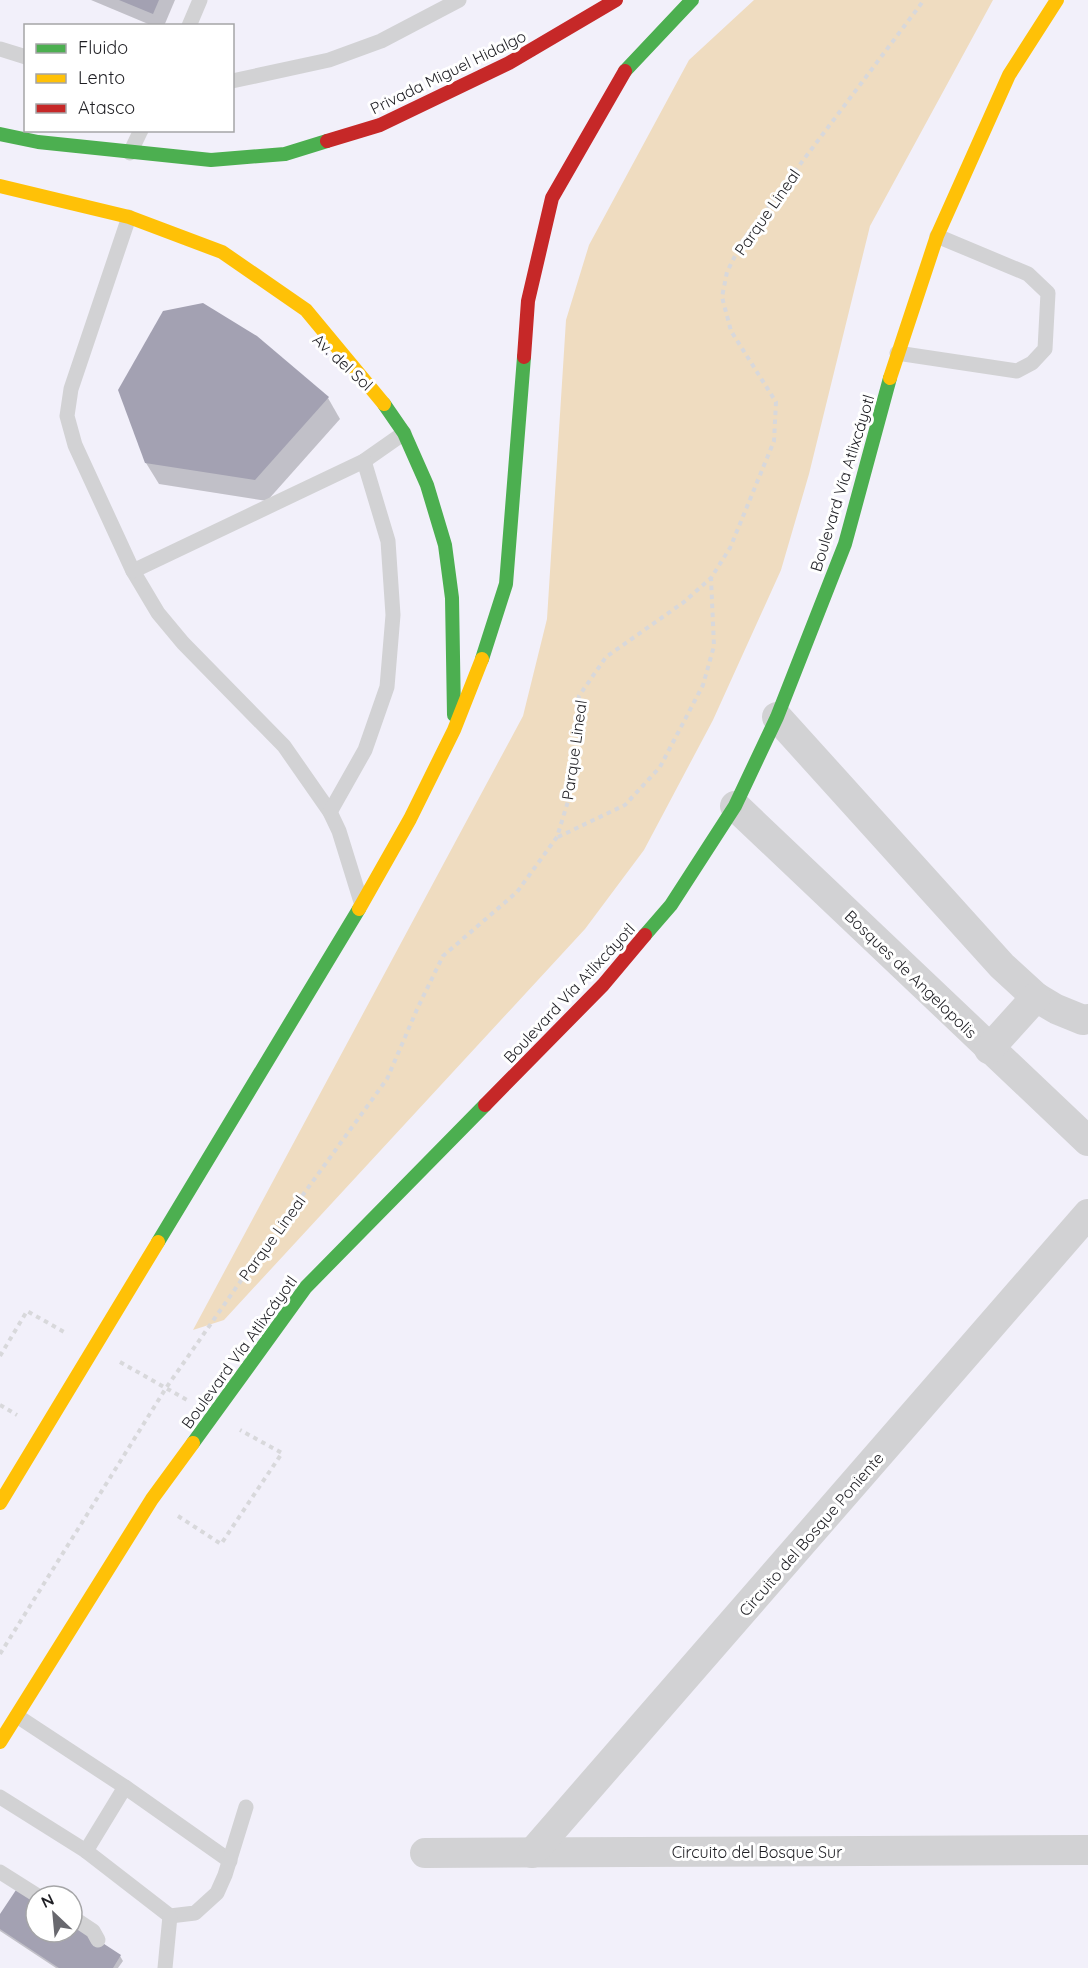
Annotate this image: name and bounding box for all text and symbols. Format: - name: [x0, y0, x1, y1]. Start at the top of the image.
- legend: [24, 24, 234, 132]
- street label: Privada Miguel Hidalgo: [367, 26, 529, 118]
- text: Fluido: [78, 36, 128, 59]
- text: Lento: [78, 66, 125, 89]
- text: Atasco: [78, 96, 135, 119]
- street label: Parque Lineal: [730, 165, 804, 259]
- street label: Av. del Sol: [309, 329, 377, 395]
- street label: Boulevard Vía Atlixcáyotl: [806, 392, 878, 574]
- street label: Parque Lineal: [557, 699, 591, 801]
- street label: Bosques de Angelopolis: [841, 906, 981, 1042]
- street label: Boulevard Vía Atlixcáyotl: [499, 919, 639, 1067]
- street label: Parque Lineal: [234, 1191, 310, 1285]
- street label: Boulevard Vía Atlixcáyotl: [177, 1272, 301, 1432]
- street label: Circuito del Bosque Poniente: [734, 1448, 888, 1620]
- street label: Circuito del Bosque Sur: [672, 1842, 842, 1862]
- north arrow: [24, 1884, 84, 1944]
- text: N: [38, 1889, 57, 1912]

